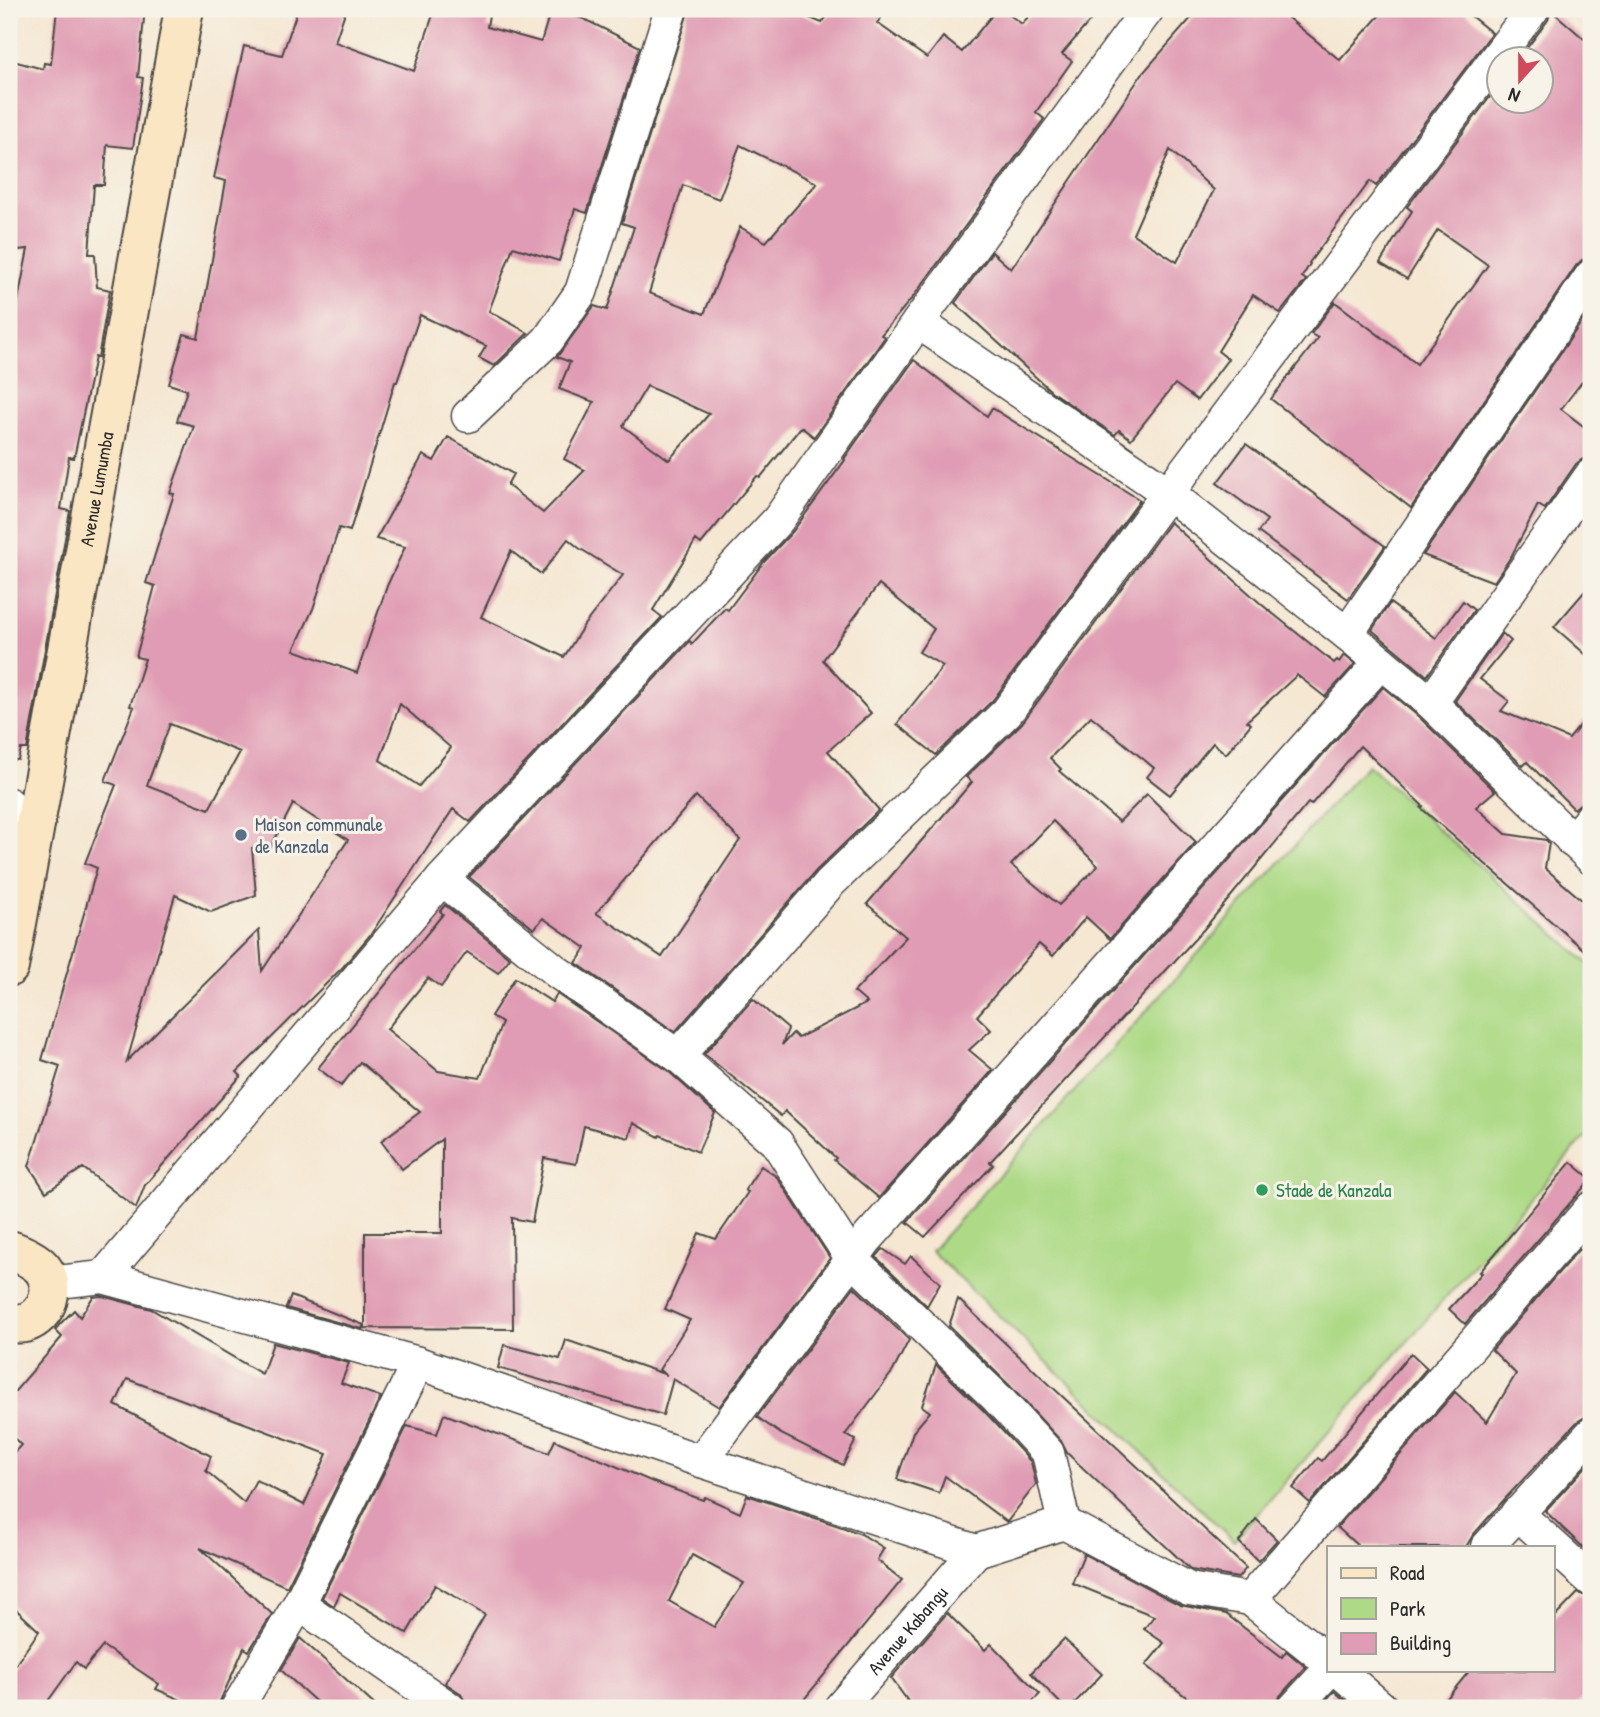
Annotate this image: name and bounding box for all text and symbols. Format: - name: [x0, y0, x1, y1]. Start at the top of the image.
- north arrow: [1484, 46, 1554, 116]
- text: N: [1505, 82, 1523, 110]
- street label: Avenue Lumumba: [73, 429, 120, 548]
- place label: Maison communale de Kanzala: [255, 811, 383, 859]
- marker: Maison communale de Kanzala: [233, 827, 249, 843]
- place label: Stade de Kanzala: [1276, 1177, 1392, 1203]
- marker: Stade de Kanzala: [1254, 1182, 1270, 1198]
- legend: [1327, 1546, 1554, 1672]
- text: Road: [1390, 1558, 1424, 1587]
- street label: Avenue Kabangu: [862, 1580, 954, 1680]
- text: Park: [1390, 1594, 1425, 1623]
- text: Building: [1390, 1628, 1451, 1657]

